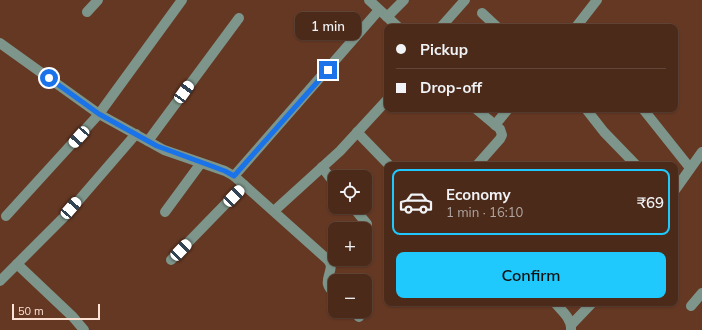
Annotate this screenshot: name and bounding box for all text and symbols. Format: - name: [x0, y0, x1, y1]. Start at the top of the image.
- callout: 1 min: [295, 12, 361, 40]
- text: 1 min: [311, 18, 345, 34]
- text: Pickup: [420, 40, 468, 59]
- route end: [319, 61, 337, 79]
- route start: [40, 69, 58, 87]
- text: Drop-off: [420, 78, 482, 97]
- car: [172, 79, 196, 105]
- car: [67, 124, 91, 150]
- map controls: [328, 170, 372, 318]
- button: locate: [328, 170, 372, 214]
- car: [221, 183, 247, 209]
- icon: car: [398, 184, 434, 220]
- text: Economy: [446, 185, 511, 204]
- text: ₹69: [637, 193, 664, 212]
- car: [59, 195, 83, 221]
- text: 1 min · 16:10: [446, 204, 523, 220]
- button: +: [328, 222, 372, 266]
- car: [168, 237, 194, 263]
- button: Confirm: [396, 252, 666, 298]
- button: −: [328, 274, 372, 318]
- scale bar: [12, 302, 100, 321]
- text: 50 m: [18, 304, 44, 318]

